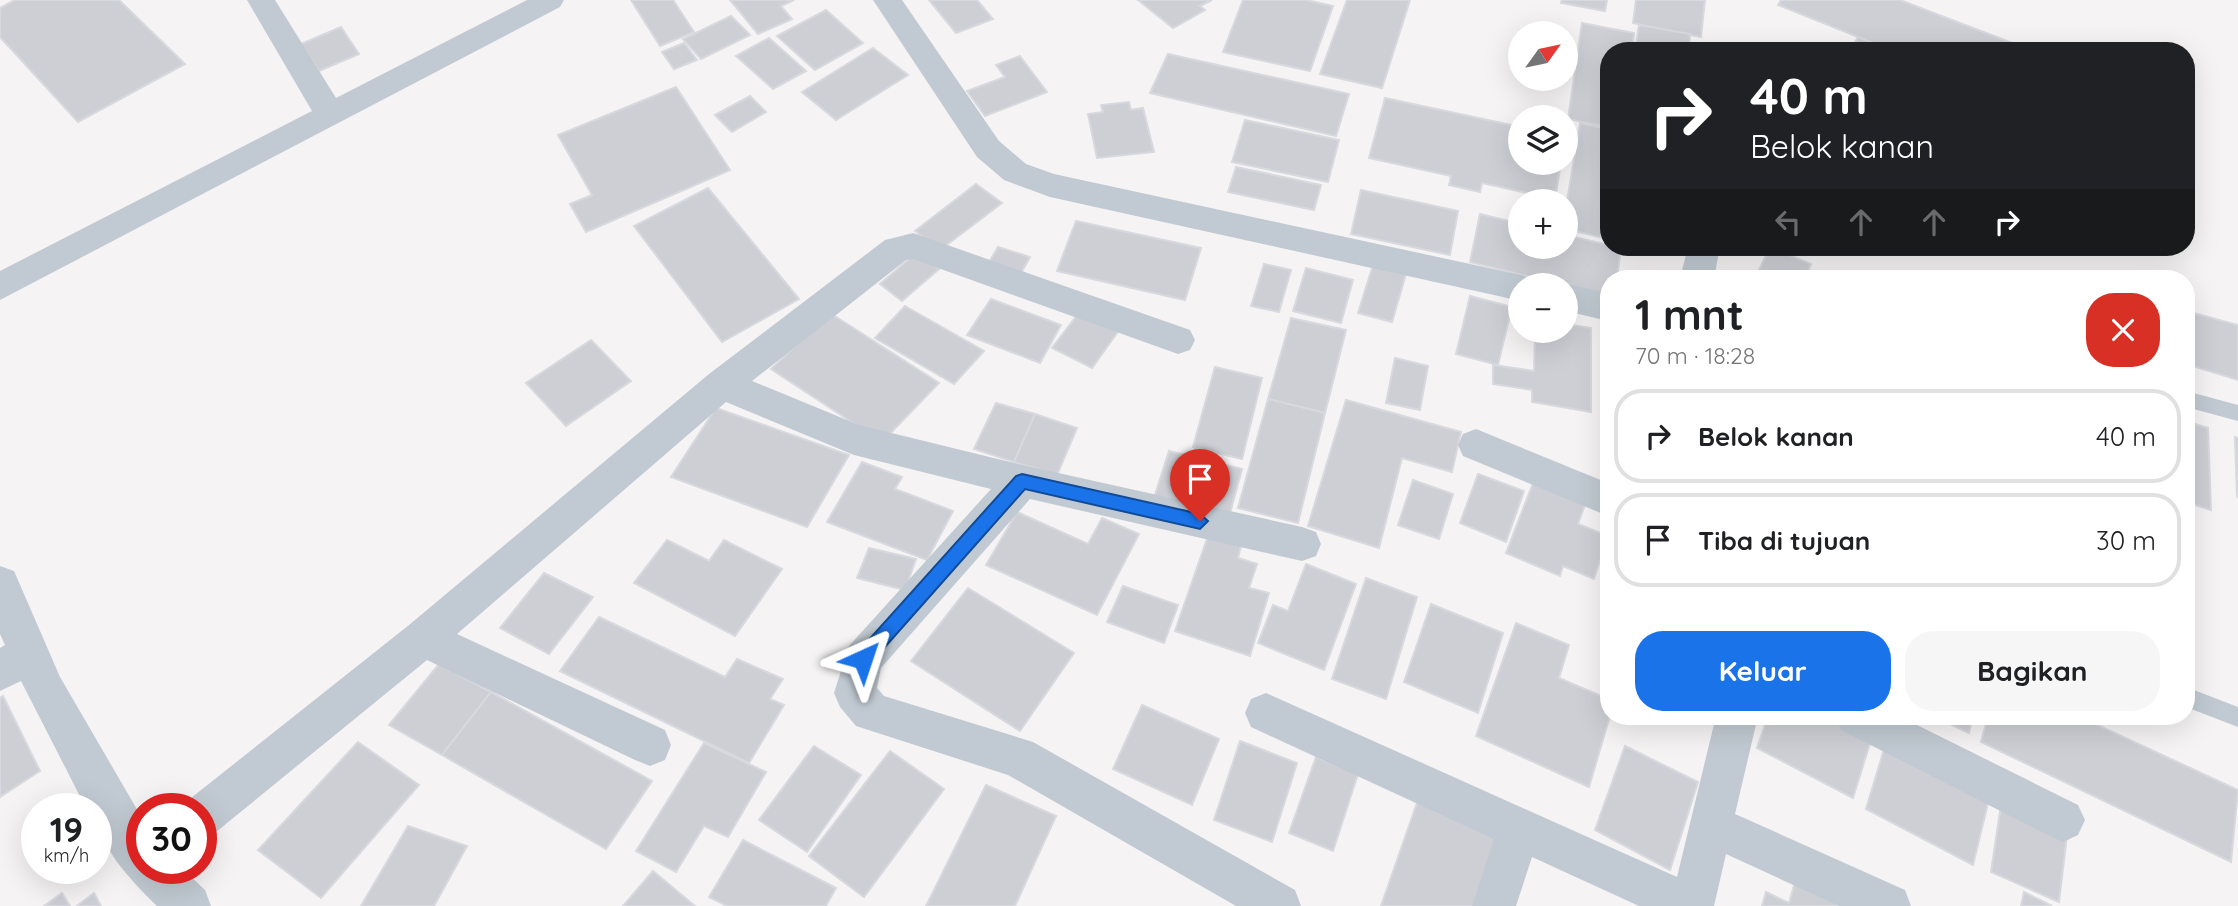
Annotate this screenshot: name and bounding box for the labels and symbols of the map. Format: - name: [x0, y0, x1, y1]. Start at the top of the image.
- north arrow: [1508, 21, 1578, 91]
- pin: [1170, 449, 1230, 521]
- position arrow: [826, 622, 900, 696]
- speed limit sign: 30: [126, 793, 217, 884]

